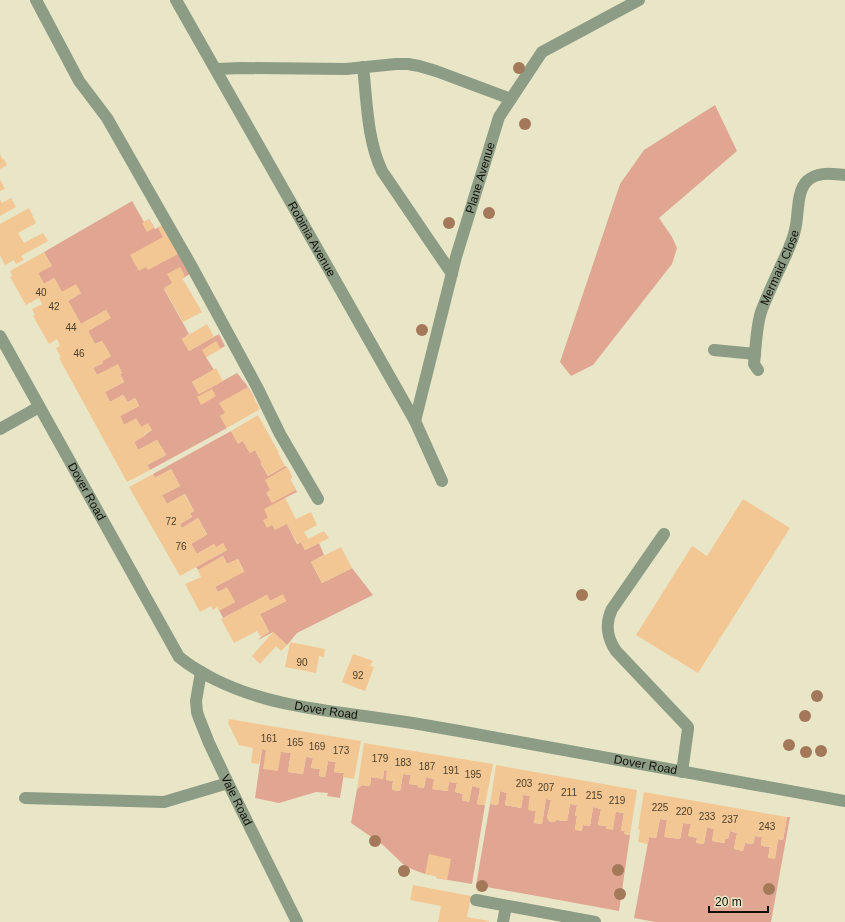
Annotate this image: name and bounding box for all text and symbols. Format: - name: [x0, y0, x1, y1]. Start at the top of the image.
- street label: Plane Avenue: [463, 140, 498, 215]
- street label: Robinia Avenue: [285, 199, 339, 279]
- street label: Mermaid Close: [757, 228, 802, 307]
- house number: 40: [35, 287, 47, 298]
- house number: 42: [48, 301, 60, 312]
- house number: 44: [65, 322, 77, 333]
- house number: 46: [73, 348, 85, 359]
- street label: Dover Road: [65, 460, 108, 523]
- house number: 72: [165, 516, 177, 527]
- house number: 76: [175, 541, 187, 552]
- house number: 90: [296, 657, 308, 668]
- house number: 92: [352, 670, 364, 681]
- street label: Dover Road: [293, 699, 359, 722]
- house number: 161: [261, 733, 278, 744]
- house number: 165: [287, 737, 304, 748]
- house number: 169: [309, 741, 326, 752]
- house number: 173: [333, 745, 350, 756]
- street label: Dover Road: [613, 752, 678, 777]
- house number: 179: [372, 753, 389, 764]
- house number: 183: [395, 757, 412, 768]
- house number: 187: [419, 761, 436, 772]
- house number: 191: [443, 765, 460, 776]
- house number: 195: [465, 769, 482, 780]
- street label: Vale Road: [218, 772, 255, 828]
- house number: 203: [516, 778, 533, 789]
- house number: 207: [538, 782, 555, 793]
- house number: 211: [561, 787, 577, 798]
- house number: 215: [586, 790, 603, 801]
- house number: 219: [609, 795, 626, 806]
- house number: 225: [652, 802, 669, 813]
- house number: 220: [676, 806, 693, 817]
- house number: 233: [699, 811, 716, 822]
- house number: 237: [722, 814, 739, 825]
- house number: 243: [759, 821, 776, 832]
- scale bar: [709, 888, 768, 914]
- text: 20 m: [715, 895, 742, 909]

